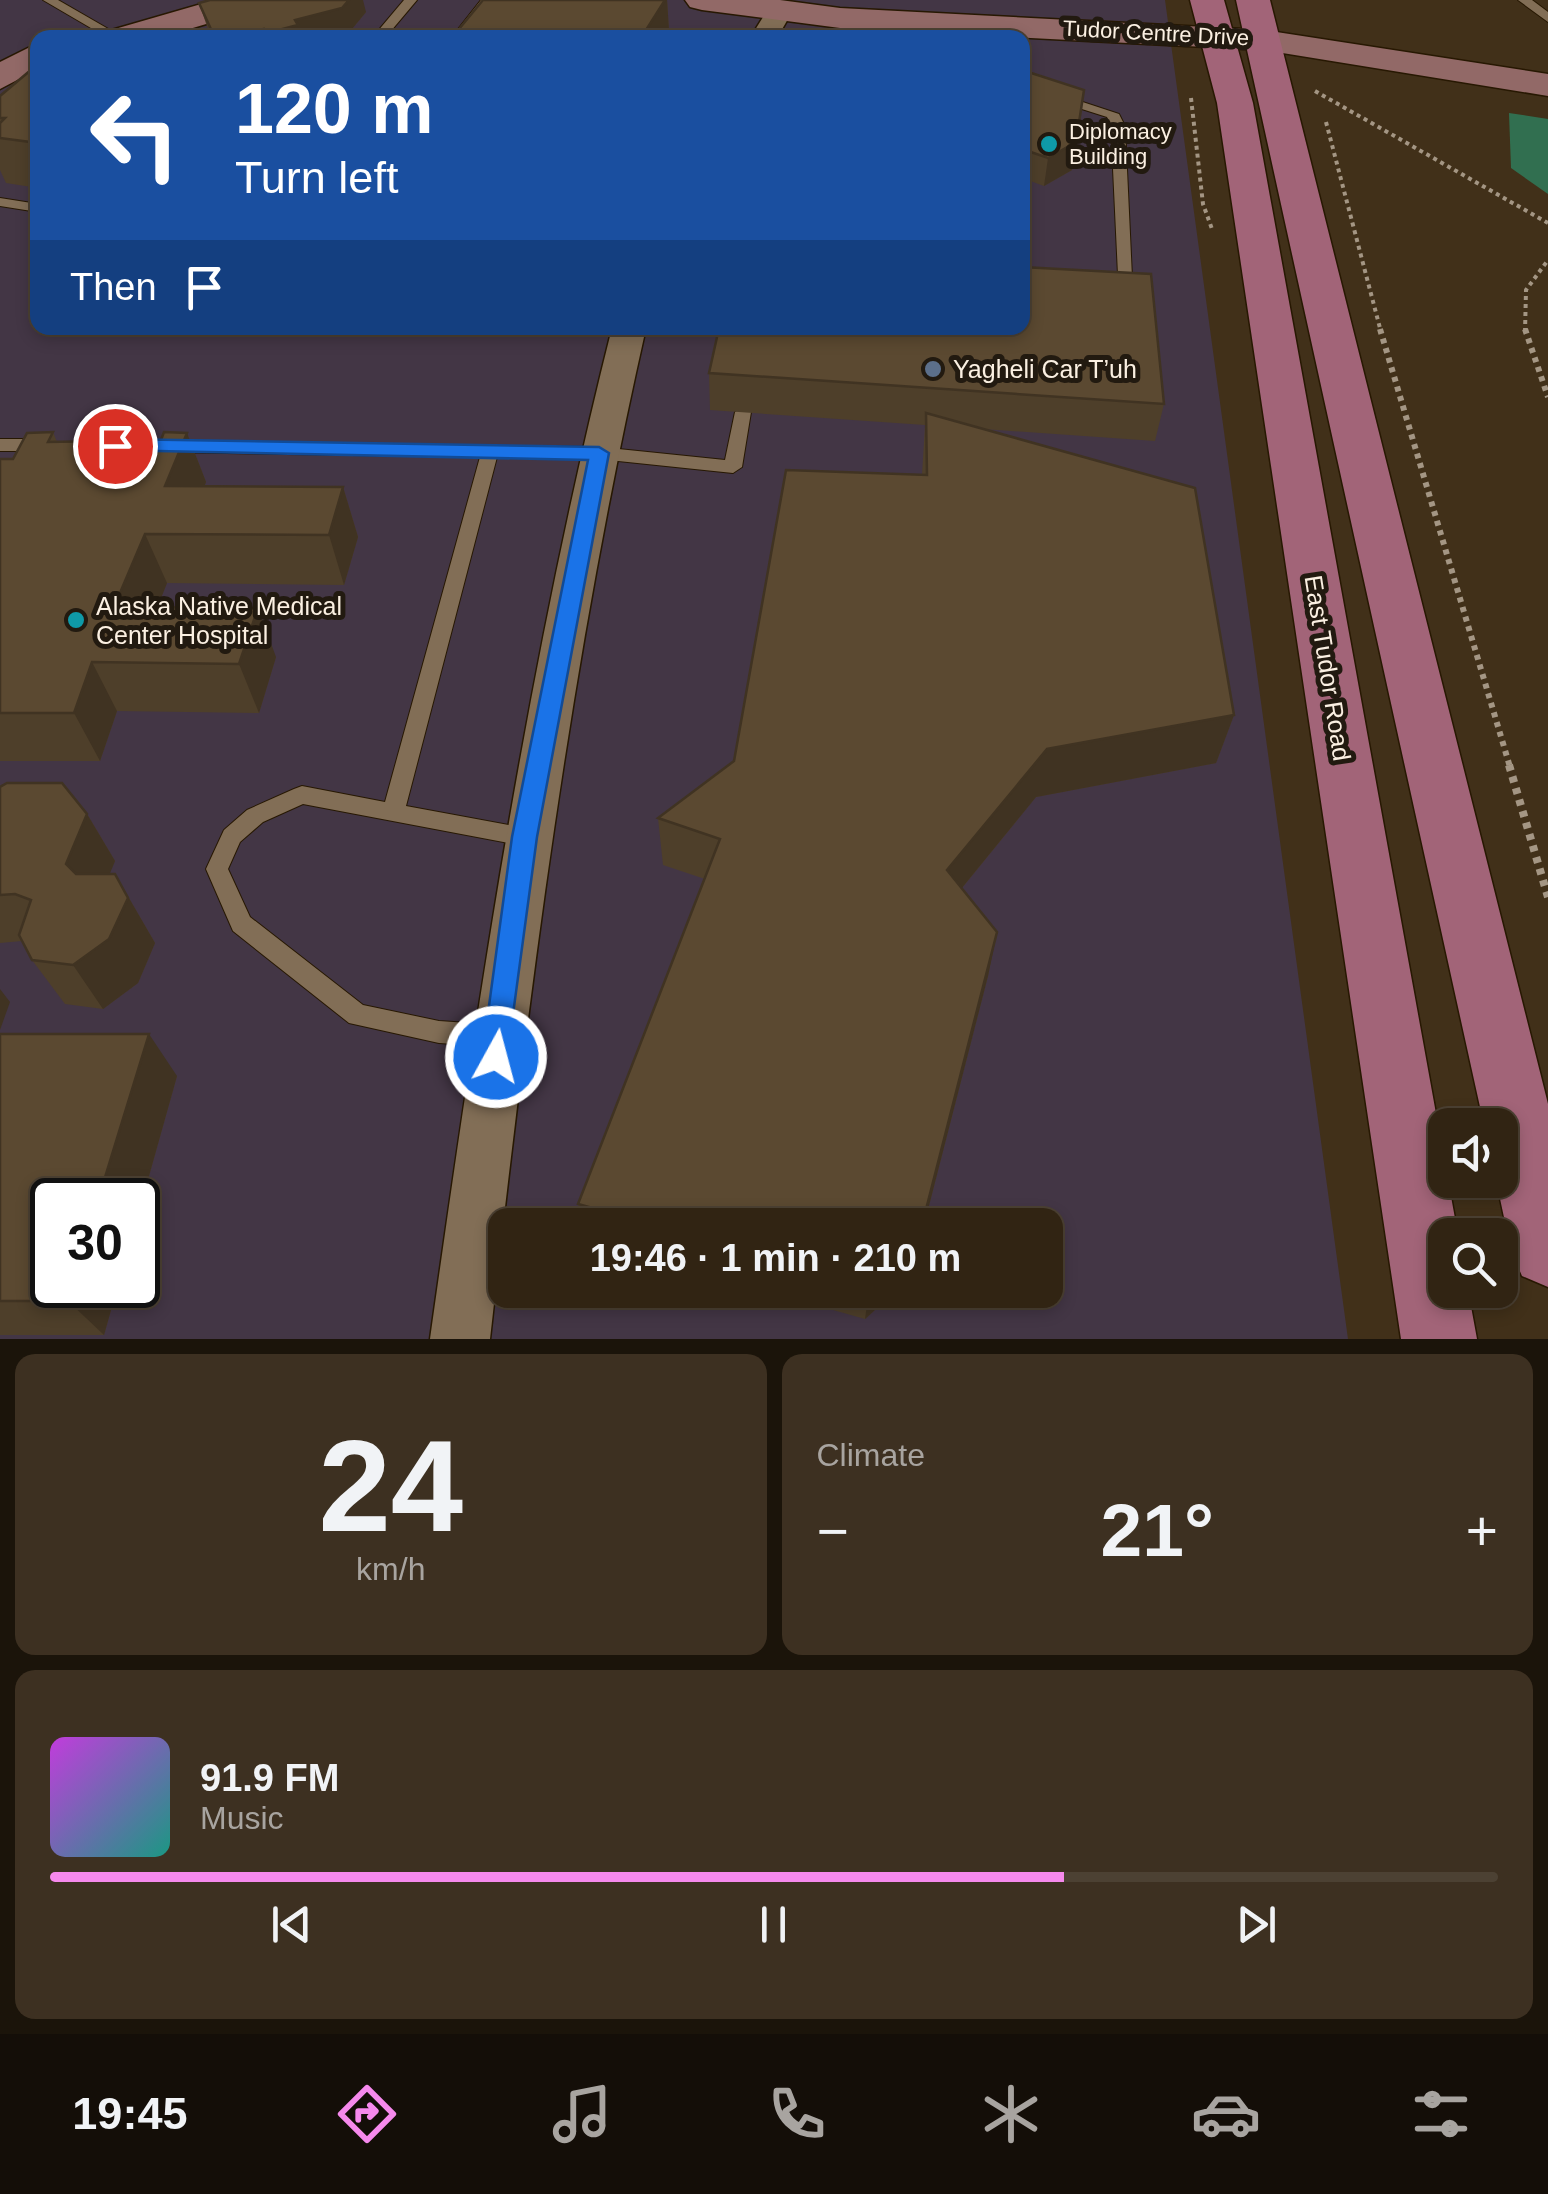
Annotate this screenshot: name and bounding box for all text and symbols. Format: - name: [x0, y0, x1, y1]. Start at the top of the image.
- street label: Tudor Centre Drive: [1062, 16, 1250, 50]
- icon: left: [70, 70, 200, 200]
- text: 120 m: [235, 70, 433, 148]
- place label: Diplomacy Building: [1069, 119, 1172, 169]
- marker: Diplomacy Building: [1038, 133, 1060, 155]
- text: Turn left: [235, 152, 398, 203]
- icon: arrive: [177, 260, 232, 315]
- text: Then: [70, 266, 157, 308]
- place label: Yagheli Car T’uh: [953, 355, 1137, 383]
- marker: Yagheli Car T’uh: [922, 358, 944, 380]
- pin: [73, 404, 158, 489]
- icon: arrive: [88, 419, 143, 474]
- street label: East Tudor Road: [1299, 573, 1357, 763]
- place label: Alaska Native Medical Center Hospital: [96, 592, 342, 649]
- marker: Alaska Native Medical Center Hospital: [65, 609, 87, 631]
- position arrow: [444, 1005, 548, 1109]
- map controls: [1428, 1108, 1518, 1308]
- button: sound: [1428, 1108, 1518, 1198]
- speed limit sign: 30: [30, 1178, 160, 1308]
- button: search: [1428, 1218, 1518, 1308]
- text: 19:46 · 1 min · 210 m: [590, 1237, 961, 1279]
- text: 24: [318, 1413, 463, 1559]
- text: Climate: [817, 1437, 925, 1473]
- text: 21°: [1101, 1488, 1214, 1572]
- text: −: [817, 1500, 849, 1562]
- text: +: [1466, 1500, 1498, 1562]
- text: km/h: [356, 1551, 425, 1587]
- text: 91.9 FM: [200, 1757, 339, 1799]
- text: Music: [200, 1800, 284, 1836]
- icon: previous: [264, 1897, 319, 1952]
- icon: pause: [746, 1897, 801, 1952]
- icon: next: [1229, 1897, 1284, 1952]
- icon: directions: [332, 2079, 402, 2149]
- icon: music: [547, 2079, 617, 2149]
- icon: phone: [762, 2079, 832, 2149]
- icon: climate: [976, 2079, 1046, 2149]
- icon: car: [1191, 2079, 1261, 2149]
- icon: filters: [1406, 2079, 1476, 2149]
- text: 19:45: [72, 2088, 187, 2139]

